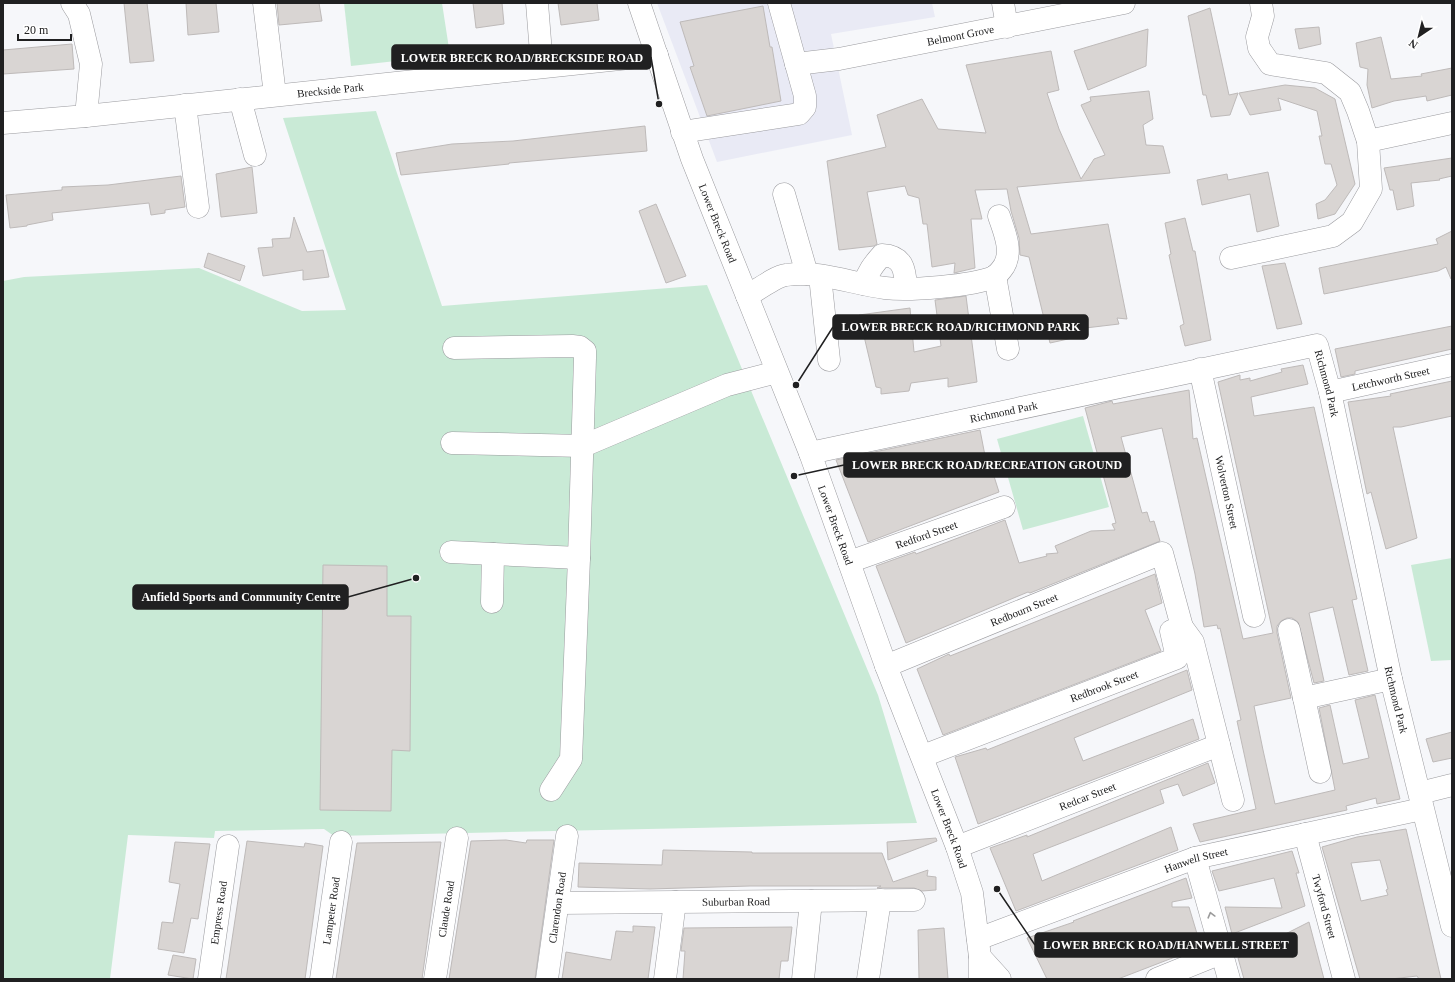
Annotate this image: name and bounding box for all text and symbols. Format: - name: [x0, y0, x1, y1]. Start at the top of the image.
- scale bar: [18, 16, 71, 42]
- north arrow: [1399, 16, 1439, 56]
- text: 20 m: [24, 23, 49, 37]
- street label: Belmont Grove: [926, 23, 995, 48]
- text: N: [1407, 37, 1420, 51]
- callout: LOWER BRECK ROAD/BRECKSIDE ROAD: [392, 45, 651, 69]
- text: LOWER BRECK ROAD/BRECKSIDE ROAD: [401, 51, 644, 65]
- street label: Breckside Park: [296, 80, 365, 99]
- street label: Lower Breck Road: [697, 182, 739, 265]
- callout: LOWER BRECK ROAD/RICHMOND PARK: [833, 315, 1088, 339]
- text: LOWER BRECK ROAD/RICHMOND PARK: [842, 320, 1081, 334]
- street label: Richmond Park: [1313, 348, 1341, 418]
- street label: Letchworth Street: [1351, 364, 1431, 393]
- street label: Richmond Park: [969, 399, 1039, 425]
- callout: LOWER BRECK ROAD/RECREATION GROUND: [844, 453, 1130, 477]
- street label: Wolverton Street: [1213, 454, 1241, 530]
- text: LOWER BRECK ROAD/RECREATION GROUND: [852, 458, 1122, 472]
- street label: Lower Breck Road: [816, 484, 856, 567]
- street label: Redford Street: [894, 518, 959, 551]
- callout: Anfield Sports and Community Centre: [133, 585, 348, 609]
- text: Anfield Sports and Community Centre: [141, 590, 341, 604]
- street label: Redbourn Street: [988, 590, 1059, 629]
- street label: Richmond Park: [1382, 665, 1410, 735]
- street label: Redbrook Street: [1068, 668, 1140, 704]
- street label: Redcar Street: [1057, 780, 1117, 813]
- street label: Lower Breck Road: [929, 787, 970, 870]
- street label: Hanwell Street: [1162, 845, 1229, 875]
- street label: Clarendon Road: [546, 871, 568, 944]
- street label: Twyford Street: [1310, 873, 1339, 940]
- street label: Lampeter Road: [320, 876, 342, 945]
- street label: Claude Road: [436, 879, 456, 938]
- street label: Empress Road: [208, 880, 229, 945]
- street label: Suburban Road: [702, 895, 771, 908]
- one-way arrow: [1207, 911, 1216, 918]
- callout: LOWER BRECK ROAD/HANWELL STREET: [1035, 933, 1297, 957]
- text: LOWER BRECK ROAD/HANWELL STREET: [1043, 938, 1289, 952]

